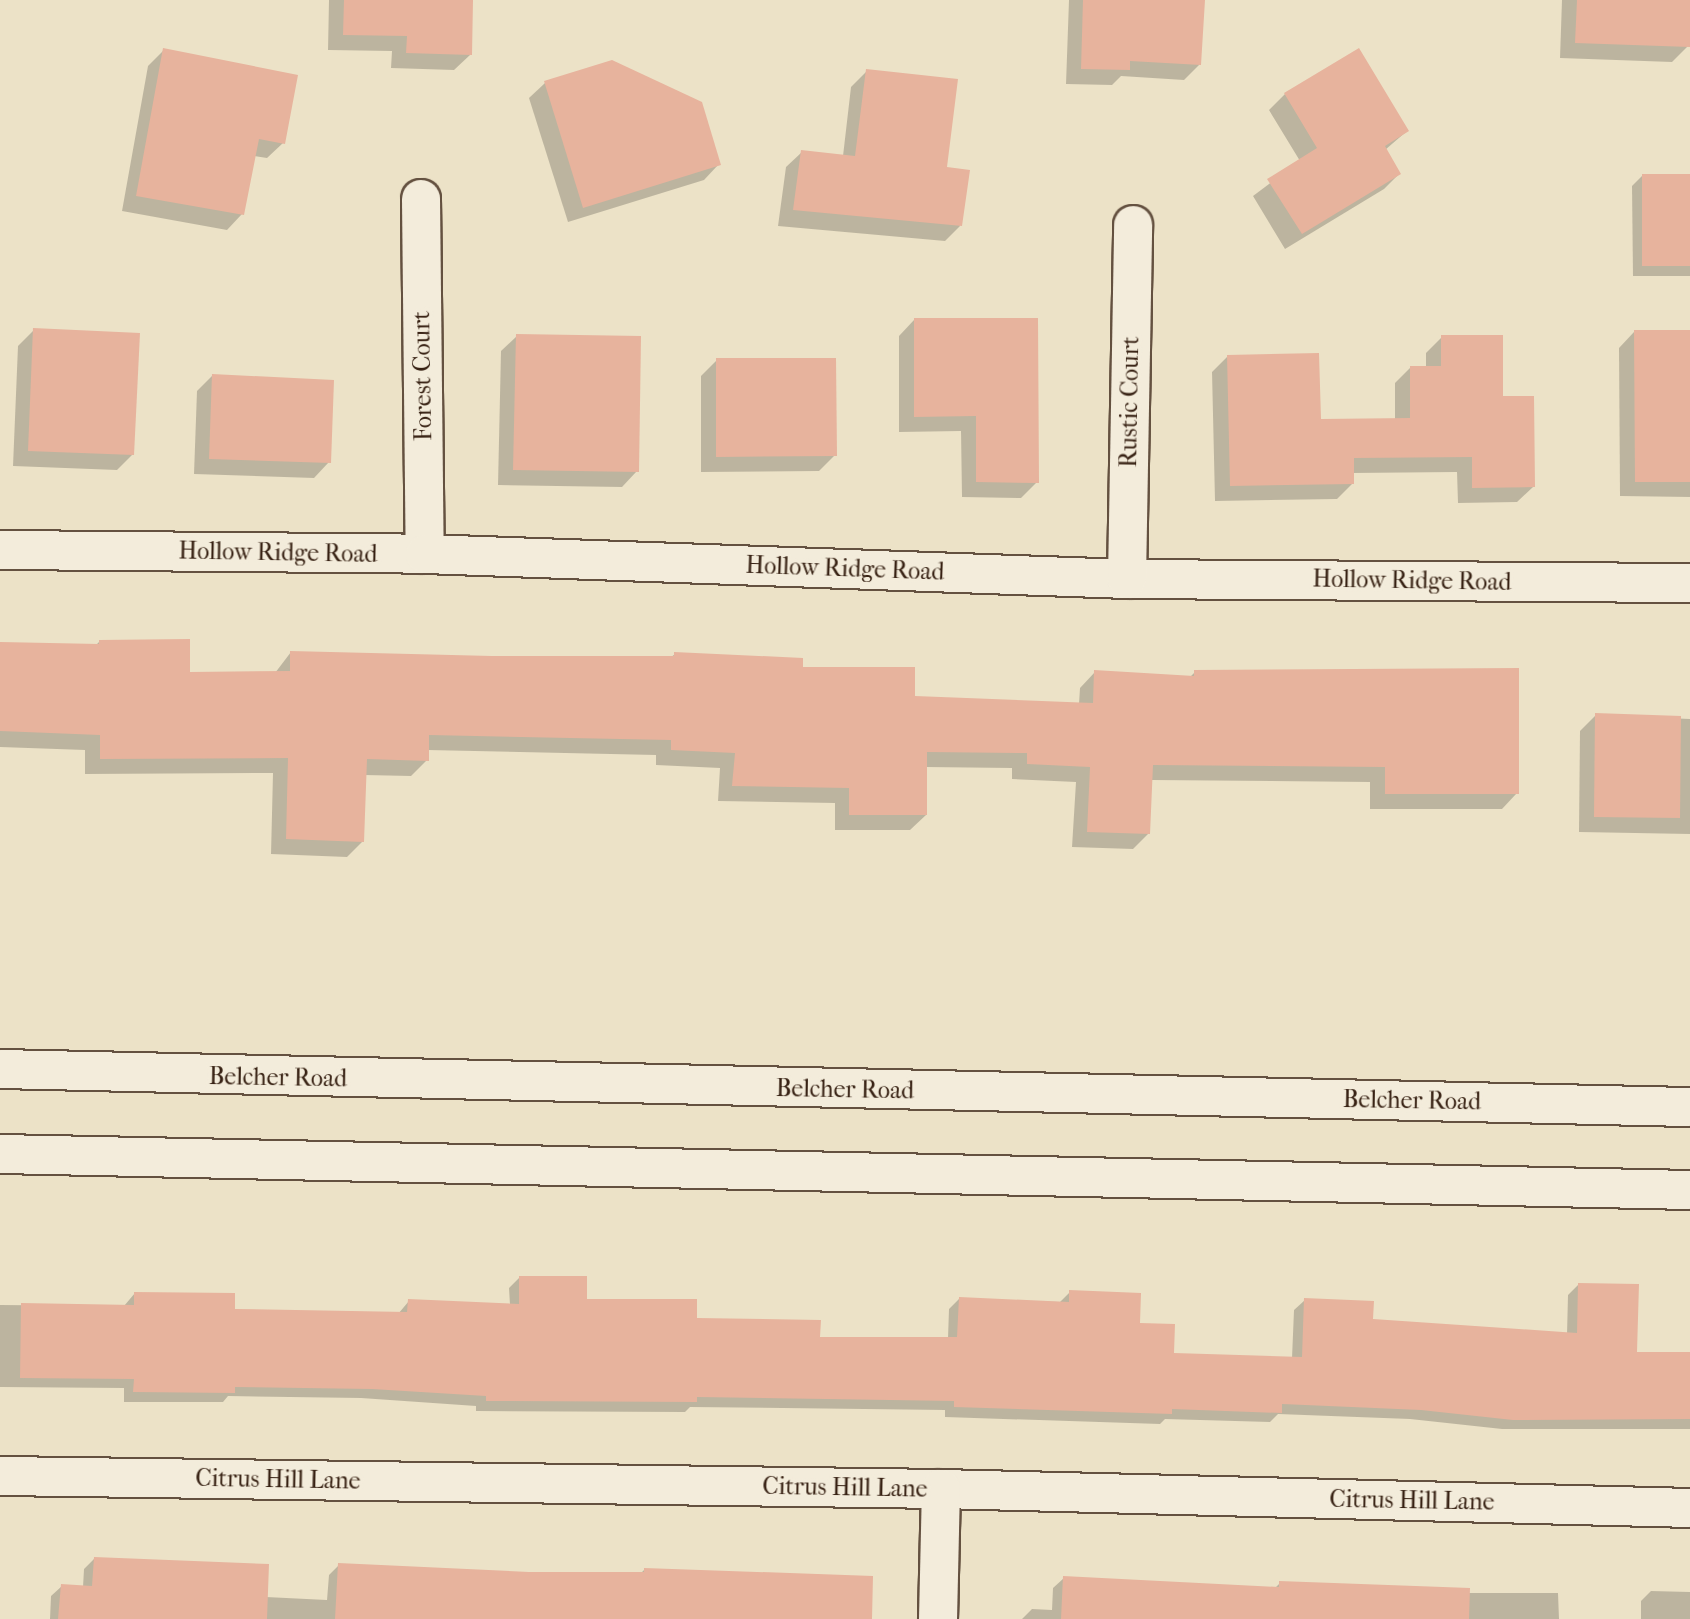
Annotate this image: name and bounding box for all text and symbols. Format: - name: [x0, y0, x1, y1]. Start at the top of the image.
- street label: Forest Court: [407, 311, 439, 441]
- street label: Rustic Court: [1114, 336, 1146, 468]
- street label: Hollow Ridge Road: [178, 537, 378, 569]
- street label: Hollow Ridge Road: [745, 551, 945, 587]
- street label: Hollow Ridge Road: [1312, 565, 1512, 597]
- street label: Belcher Road: [209, 1062, 347, 1094]
- street label: Belcher Road: [776, 1074, 914, 1106]
- street label: Belcher Road: [1343, 1085, 1481, 1117]
- street label: Citrus Hill Lane: [195, 1464, 361, 1496]
- street label: Citrus Hill Lane: [762, 1472, 928, 1504]
- street label: Citrus Hill Lane: [1329, 1485, 1495, 1517]

